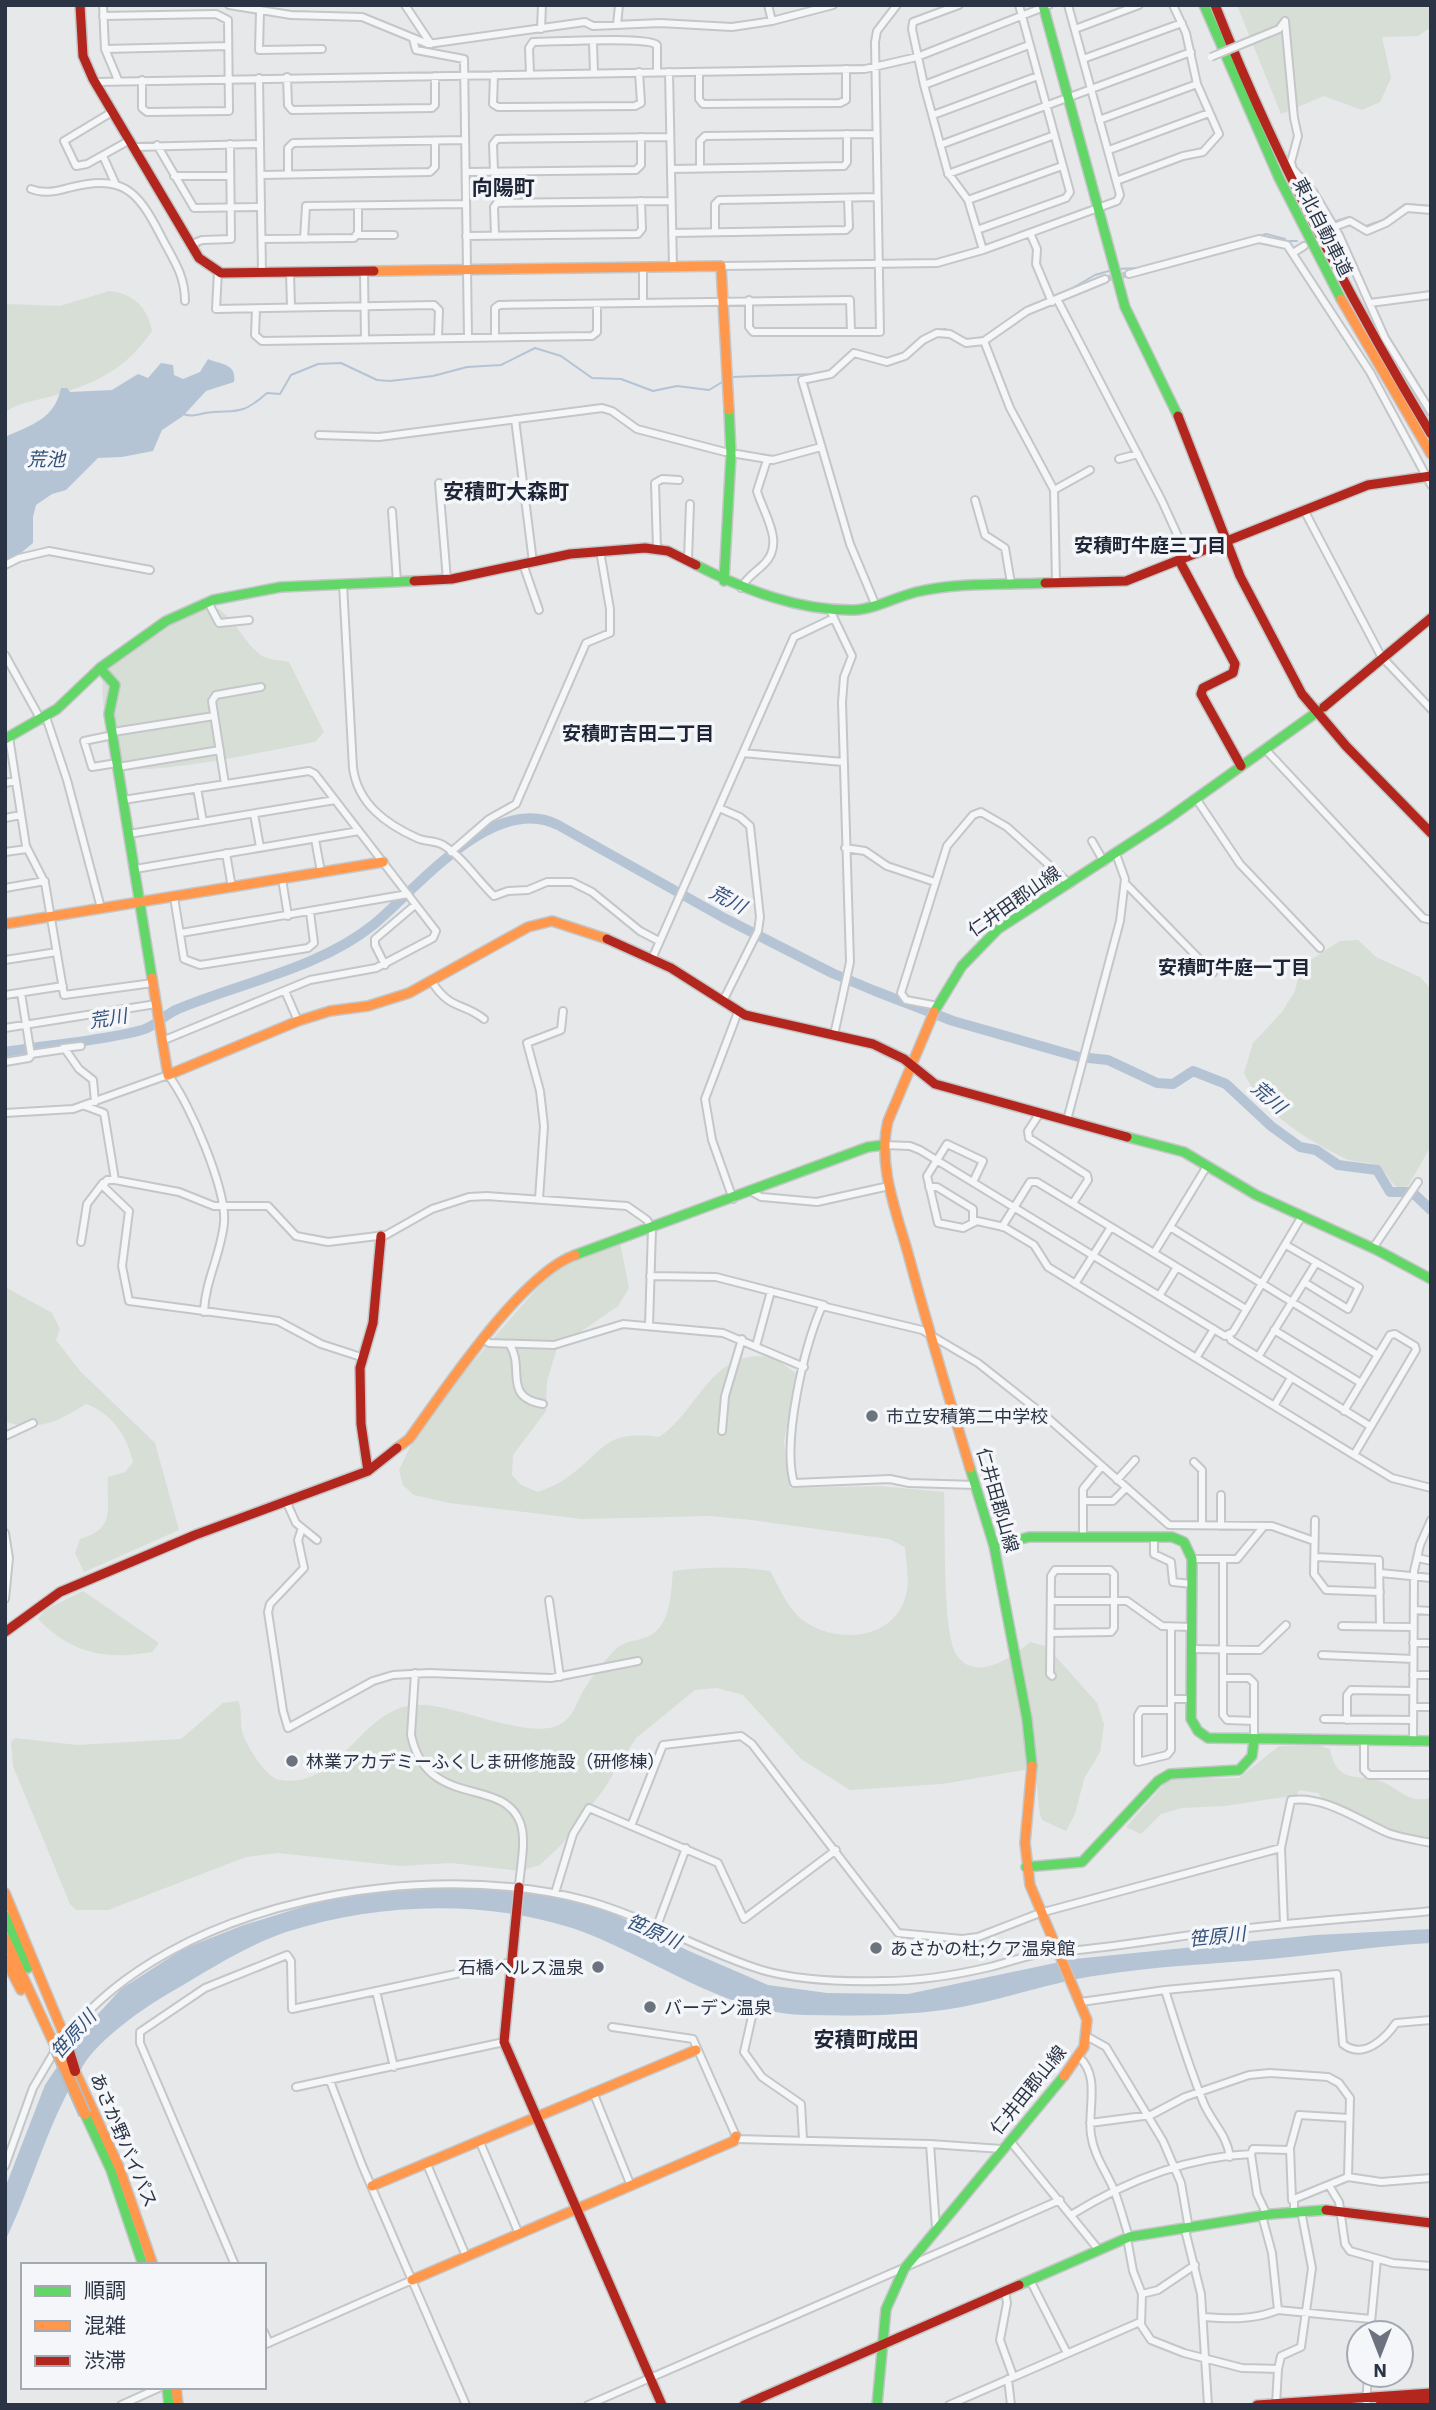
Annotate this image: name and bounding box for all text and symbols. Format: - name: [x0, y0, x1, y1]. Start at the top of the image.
- district label: 向陽町: [472, 173, 535, 201]
- street label: 東北自動車道: [1288, 174, 1358, 280]
- water label: 荒池: [27, 447, 67, 471]
- district label: 安積町大森町: [443, 477, 569, 505]
- district label: 安積町牛庭三丁目: [1074, 533, 1226, 557]
- district label: 安積町吉田二丁目: [562, 721, 714, 745]
- street label: 仁井田郡山線: [963, 861, 1065, 941]
- water label: 荒川: [706, 879, 752, 919]
- district label: 安積町牛庭一丁目: [1158, 955, 1310, 979]
- water label: 荒川: [87, 1003, 131, 1033]
- water label: 荒川: [1247, 1075, 1293, 1120]
- place label: 市立安積第二中学校: [886, 1405, 1048, 1428]
- marker: 市立安積第二中学校: [864, 1408, 880, 1424]
- street label: 仁井田郡山線: [972, 1445, 1024, 1555]
- place label: 林業アカデミーふくしま研修施設（研修棟）: [306, 1750, 665, 1773]
- marker: 林業アカデミーふくしま研修施設（研修棟）: [284, 1753, 300, 1769]
- water label: 笹原川: [623, 1908, 687, 1954]
- water label: 笹原川: [1187, 1921, 1249, 1951]
- place label: あさかの杜;クア温泉館: [890, 1937, 1075, 1960]
- marker: あさかの杜;クア温泉館: [868, 1940, 884, 1956]
- place label: 石橋ヘルス温泉: [458, 1956, 584, 1979]
- marker: 石橋ヘルス温泉: [590, 1959, 606, 1975]
- place label: バーデン温泉: [664, 1996, 772, 2019]
- marker: バーデン温泉: [642, 1999, 658, 2015]
- water label: 笹原川: [45, 2003, 102, 2063]
- district label: 安積町成田: [814, 2025, 919, 2053]
- street label: 仁井田郡山線: [985, 2041, 1071, 2139]
- street label: あさか野バイパス: [85, 2069, 163, 2211]
- legend: [21, 2263, 266, 2389]
- text: 順調: [84, 2276, 126, 2304]
- text: 混雑: [84, 2311, 126, 2339]
- north arrow: [1345, 2319, 1415, 2389]
- text: 渋滞: [84, 2346, 126, 2374]
- text: N: [1373, 2359, 1387, 2383]

